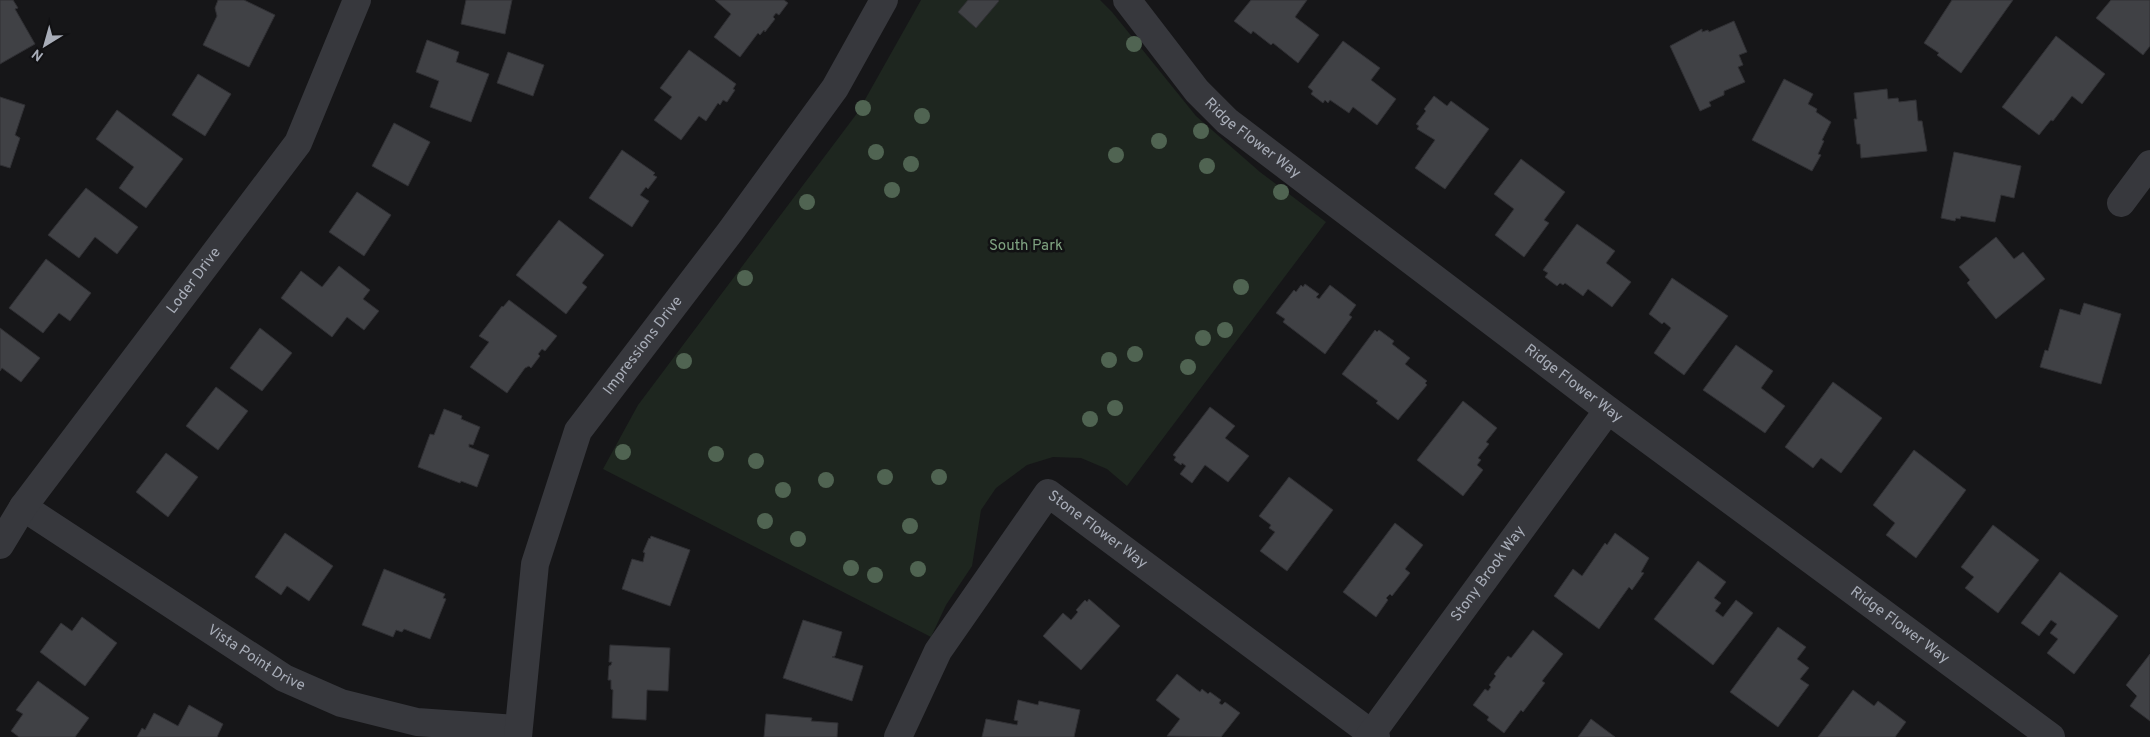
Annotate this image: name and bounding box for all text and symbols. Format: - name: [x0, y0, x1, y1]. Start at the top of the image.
- north arrow: [20, 20, 70, 70]
- text: N: [29, 44, 47, 64]
- street label: Ridge Flower Way: [1200, 94, 1305, 183]
- park label: South Park: [989, 237, 1063, 256]
- street label: Loder Drive: [163, 244, 225, 318]
- street label: Impressions Drive: [599, 292, 687, 399]
- street label: Ridge Flower Way: [1520, 340, 1627, 427]
- street label: Stone Flower Way: [1044, 487, 1151, 573]
- street label: Stony Brook Way: [1447, 522, 1530, 626]
- street label: Ridge Flower Way: [1846, 582, 1953, 668]
- street label: Vista Point Drive: [203, 621, 308, 696]

